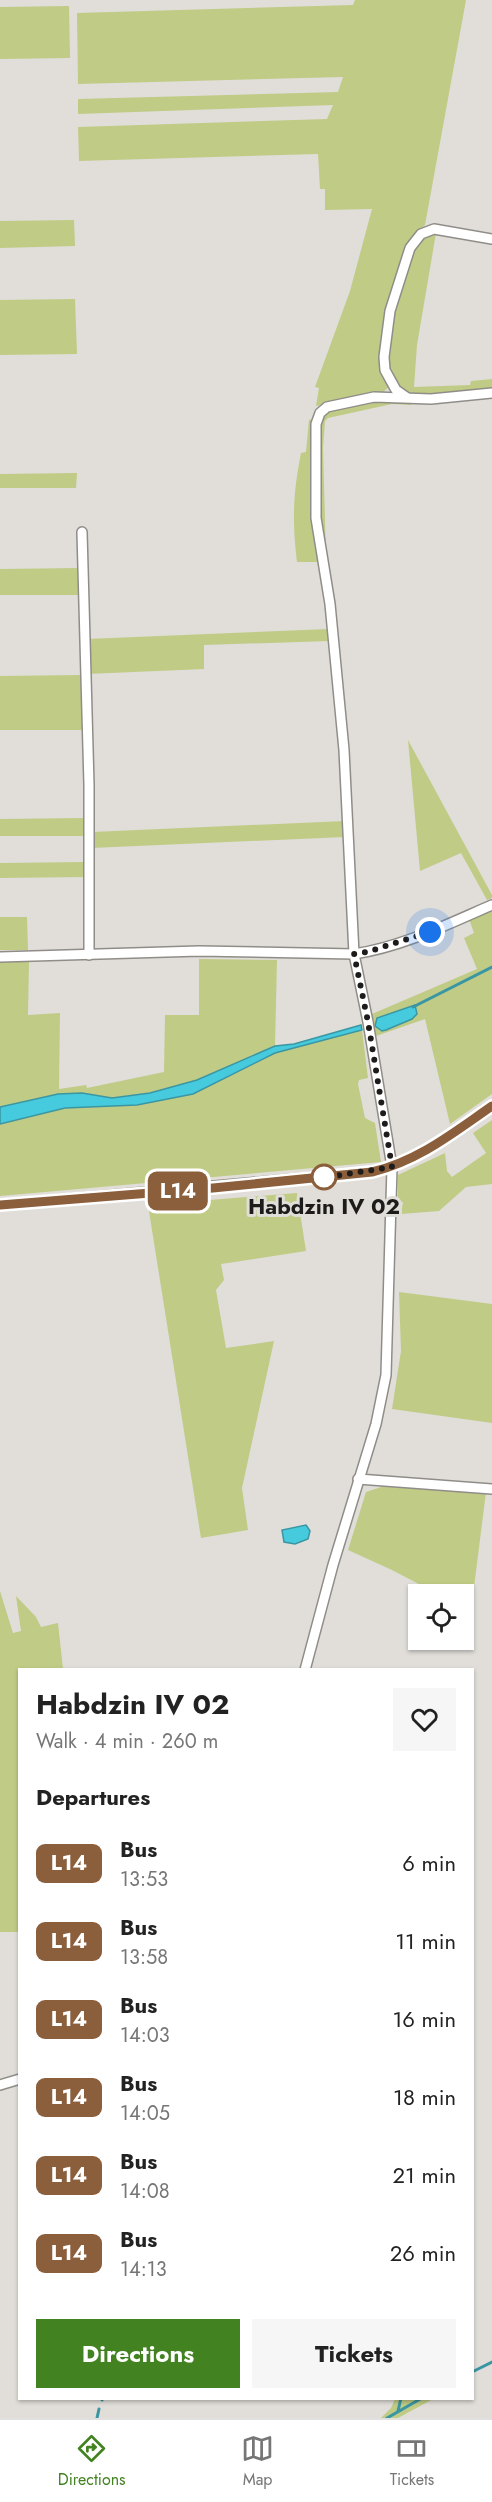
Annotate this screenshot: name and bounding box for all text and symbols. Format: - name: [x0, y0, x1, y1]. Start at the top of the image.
- your location: [415, 917, 445, 947]
- marker: Habdzin IV 02: [311, 1164, 337, 1190]
- line badge: L14: [144, 1172, 213, 1210]
- text: L14: [160, 1176, 196, 1206]
- place label: Habdzin IV 02: [248, 1190, 400, 1222]
- map controls: [408, 1584, 474, 1650]
- button: locate: [408, 1584, 474, 1650]
- text: Habdzin IV 02: [36, 1684, 229, 1725]
- button: heart: [393, 1688, 456, 1751]
- text: Walk · 4 min · 260 m: [36, 1727, 218, 1756]
- text: Departures: [36, 1781, 150, 1813]
- text: Bus: [120, 1833, 157, 1865]
- text: 6 min: [402, 1847, 456, 1879]
- text: L14: [51, 1848, 87, 1878]
- text: 13:53: [120, 1865, 168, 1894]
- text: Bus: [120, 1911, 157, 1943]
- text: 11 min: [395, 1925, 456, 1957]
- text: L14: [51, 1926, 87, 1956]
- text: 13:58: [120, 1943, 168, 1972]
- text: Bus: [120, 1989, 157, 2021]
- text: 16 min: [392, 2003, 456, 2035]
- text: L14: [51, 2004, 87, 2034]
- text: 14:03: [120, 2021, 170, 2050]
- text: Bus: [120, 2067, 157, 2099]
- text: 18 min: [393, 2081, 456, 2113]
- text: L14: [51, 2082, 87, 2112]
- text: 14:05: [120, 2099, 170, 2128]
- text: Bus: [120, 2145, 157, 2177]
- text: 21 min: [393, 2159, 456, 2191]
- text: L14: [51, 2160, 87, 2190]
- text: 14:08: [120, 2177, 170, 2206]
- text: Bus: [120, 2223, 157, 2255]
- text: 26 min: [390, 2237, 456, 2269]
- text: L14: [51, 2238, 87, 2268]
- text: 14:13: [120, 2255, 167, 2284]
- button: Directions: [36, 2319, 240, 2388]
- button: Tickets: [252, 2319, 456, 2388]
- tab: Directions: [58, 2432, 126, 2491]
- tab: Map: [241, 2432, 274, 2491]
- tab: Tickets: [390, 2432, 434, 2491]

